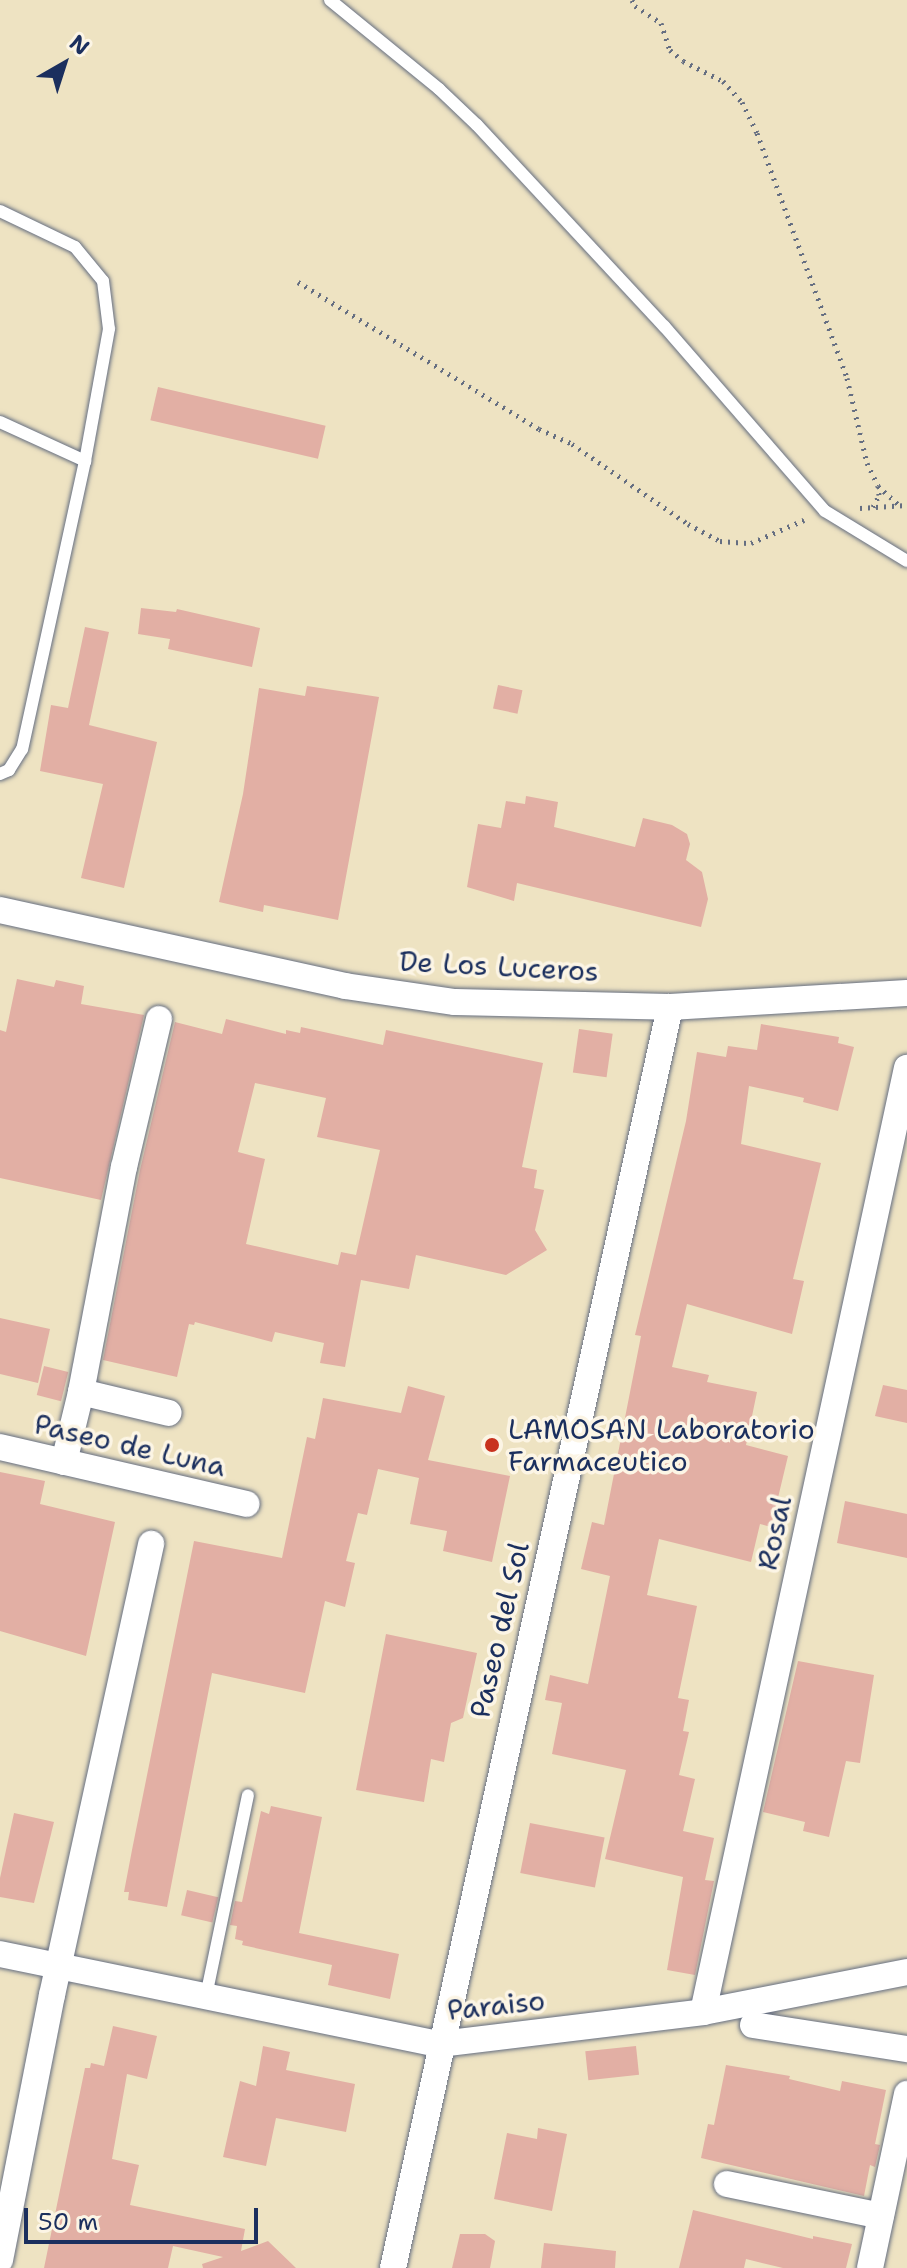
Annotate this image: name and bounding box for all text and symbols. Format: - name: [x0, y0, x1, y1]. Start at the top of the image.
- north arrow: [24, 24, 104, 104]
- text: N: [64, 28, 95, 62]
- street label: De Los Luceros: [398, 944, 600, 988]
- street label: Paseo de Luna: [31, 1407, 229, 1483]
- place label: LAMOSAN Laboratorio Farmaceutico: [508, 1412, 815, 1478]
- marker: LAMOSAN Laboratorio Farmaceutico: [483, 1436, 501, 1454]
- street label: Rosal: [750, 1493, 798, 1573]
- street label: Paseo del Sol: [462, 1539, 536, 1721]
- street label: Paraiso: [445, 1983, 547, 2027]
- scale bar: [28, 2192, 262, 2242]
- text: 50 m: [38, 2206, 98, 2238]

